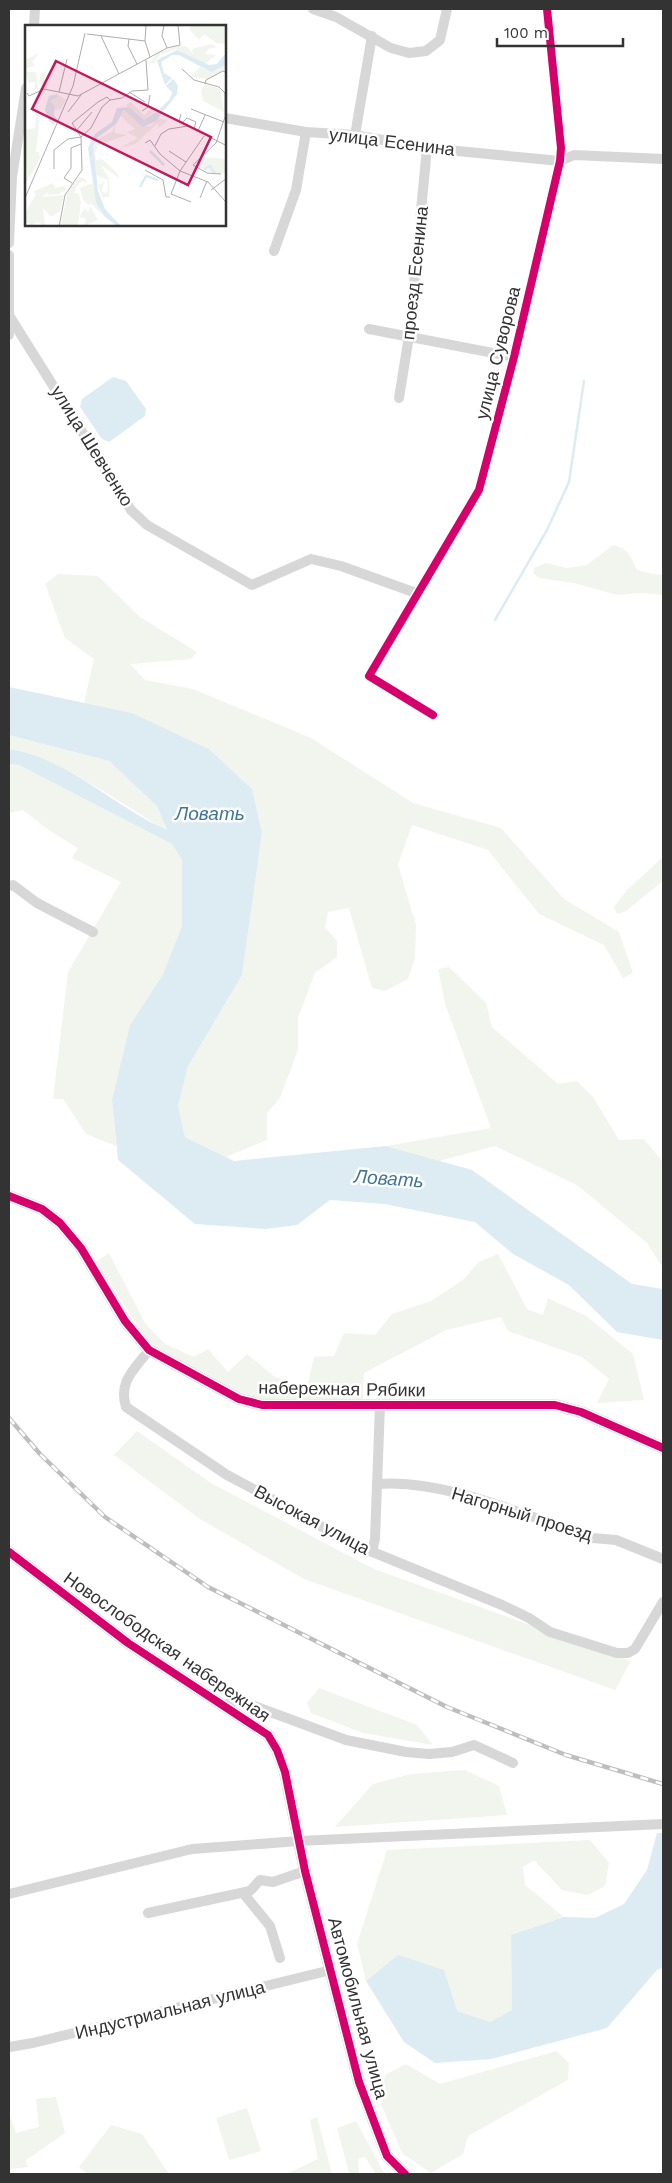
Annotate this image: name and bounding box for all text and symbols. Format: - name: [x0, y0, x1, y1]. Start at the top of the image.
- scale bar: [497, 15, 623, 47]
- text: 100 m: [504, 24, 548, 42]
- inset map: [25, 25, 226, 226]
- street label: улица Есенина: [328, 123, 457, 160]
- street label: проезд Есенина: [397, 204, 432, 341]
- street label: улица Суворова: [471, 283, 524, 422]
- street label: улица Шевченко: [47, 382, 138, 510]
- water label: Ловать: [173, 802, 245, 825]
- water label: Ловать: [352, 1164, 424, 1192]
- street label: набережная Рябики: [258, 1377, 426, 1400]
- street label: Высокая улица: [251, 1480, 374, 1559]
- street label: Нагорный проезд: [449, 1482, 596, 1545]
- street label: Новослободская набережная: [60, 1567, 275, 1726]
- street label: Автомобильная улица: [324, 1915, 393, 2102]
- street label: Индустриальная улица: [73, 1976, 268, 2043]

